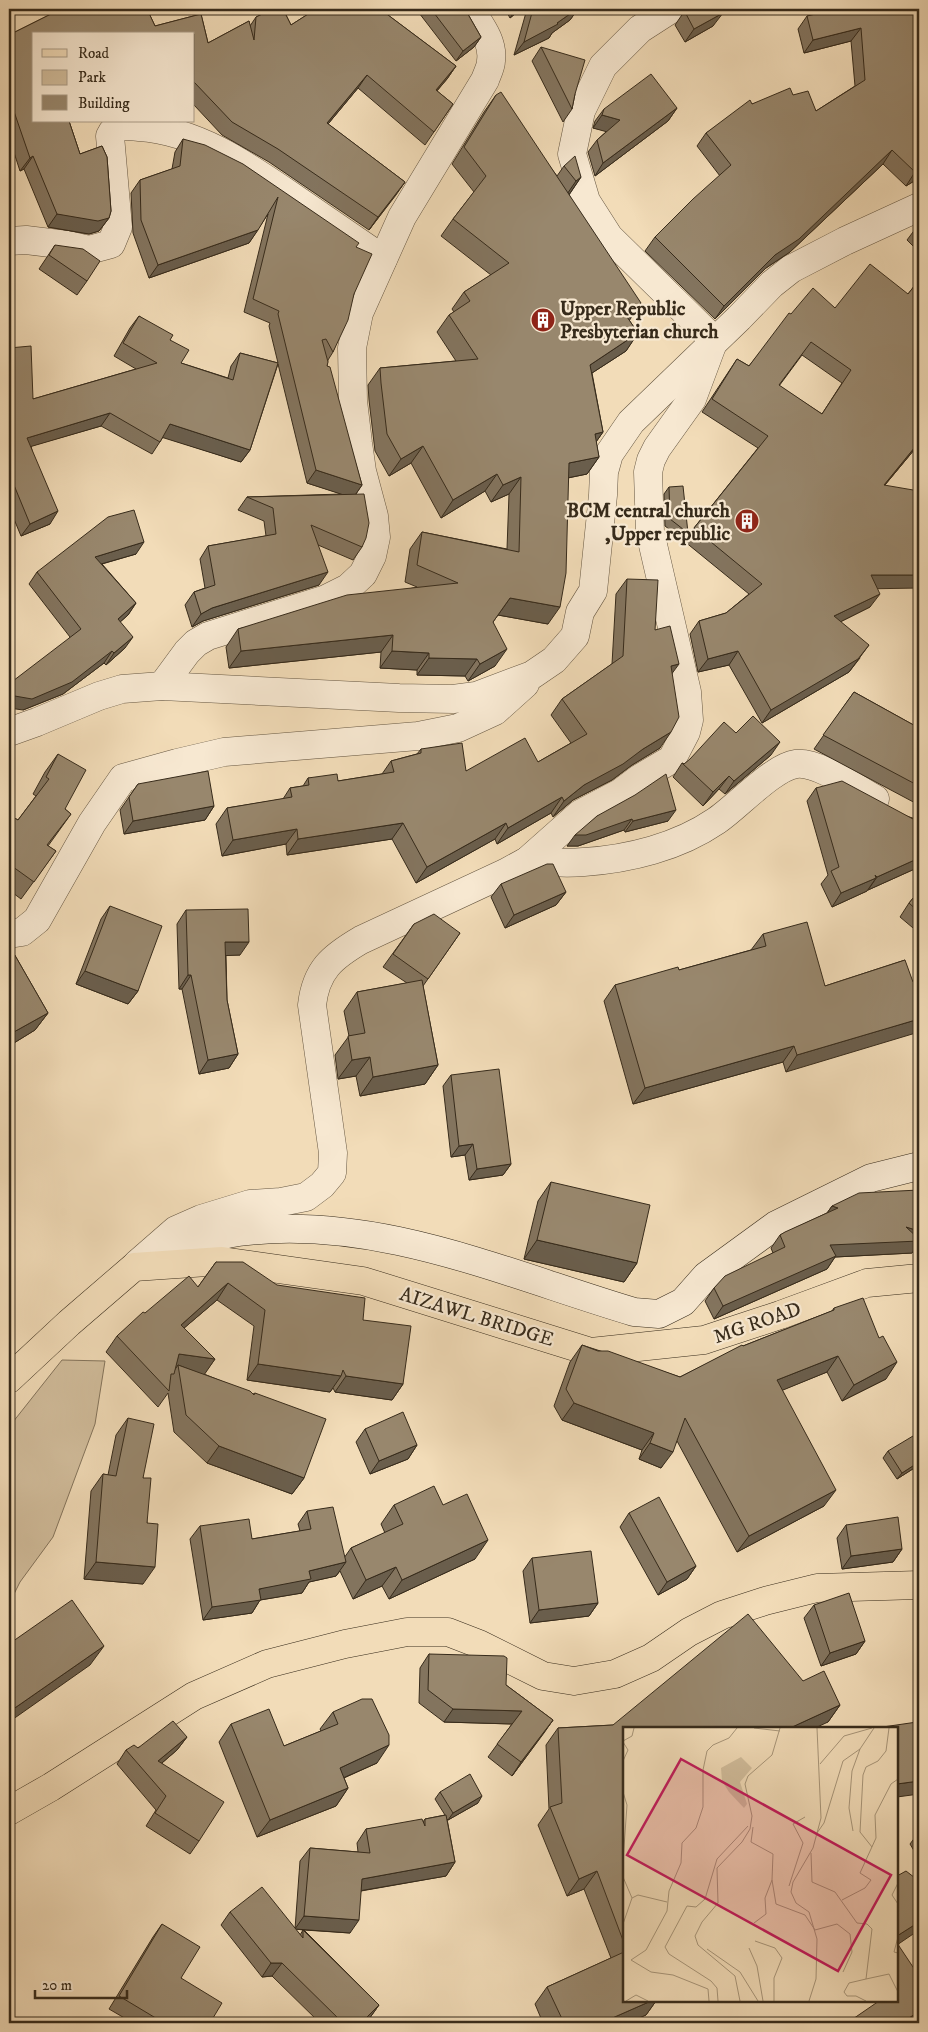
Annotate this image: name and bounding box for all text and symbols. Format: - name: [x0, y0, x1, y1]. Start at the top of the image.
- legend: [32, 32, 195, 122]
- text: Road: [78, 44, 110, 63]
- text: Park: [78, 68, 107, 87]
- text: Building: [78, 94, 130, 113]
- place label: Upper Republic Presbyterian church: [560, 297, 719, 345]
- building icon: Upper Republic Presbyterian church: [530, 307, 556, 333]
- place label: BCM central church ,Upper republic: [566, 499, 731, 547]
- building icon: BCM central church ,Upper republic: [734, 508, 760, 534]
- street label: AIZAWL BRIDGE: [396, 1282, 557, 1353]
- street label: MG ROAD: [710, 1297, 805, 1350]
- inset map: [623, 1727, 898, 2002]
- scale bar: [35, 1967, 128, 1999]
- text: 20 m: [42, 1976, 72, 1995]

